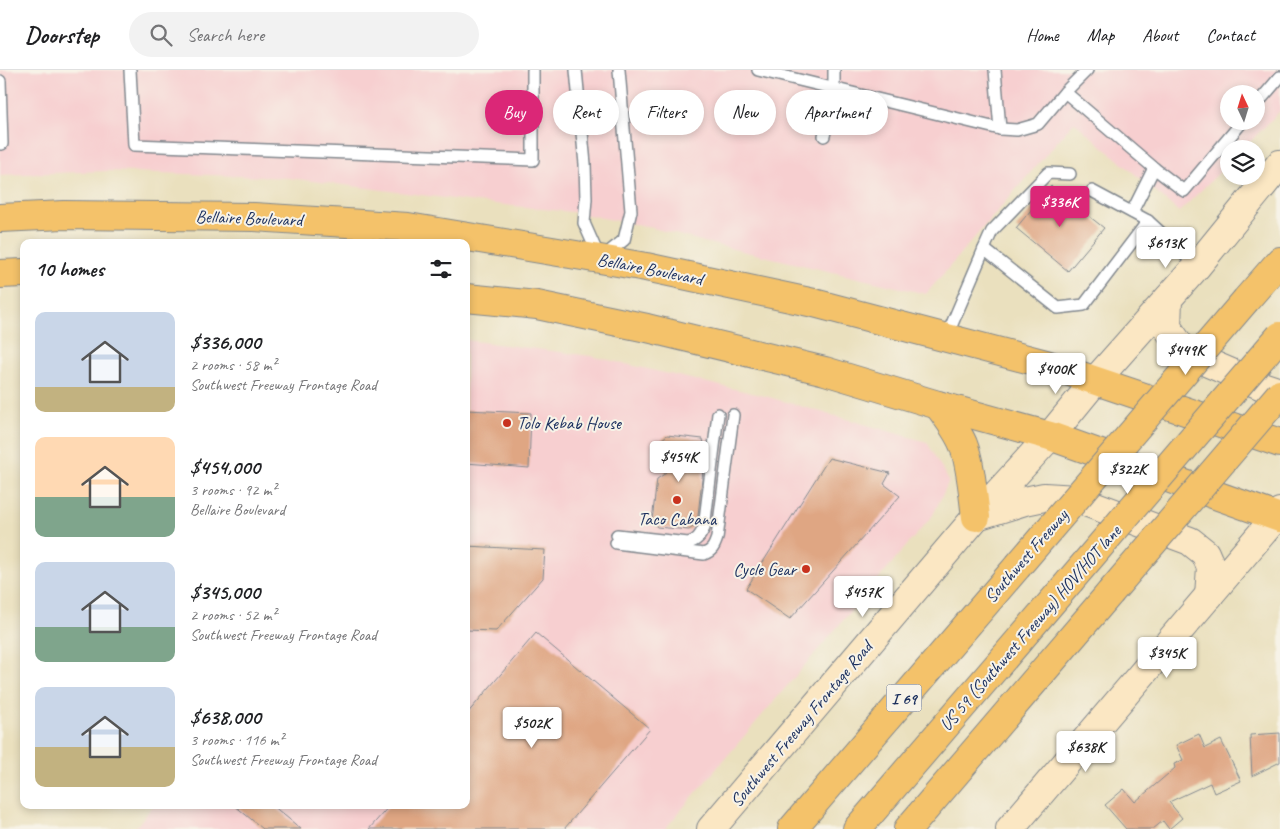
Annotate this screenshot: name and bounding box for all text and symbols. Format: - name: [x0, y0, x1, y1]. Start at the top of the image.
- search box: [129, 12, 479, 57]
- text: Doorstep: [25, 20, 99, 50]
- icon: search: [147, 21, 175, 49]
- text: Search here: [187, 23, 264, 47]
- text: Home: [1026, 24, 1059, 46]
- text: Map: [1087, 24, 1114, 46]
- text: About: [1142, 24, 1178, 46]
- text: Contact: [1206, 24, 1255, 46]
- north arrow: [1220, 85, 1265, 130]
- map controls: [1220, 85, 1265, 185]
- chip: Buy: [485, 90, 543, 135]
- chip: Rent: [553, 90, 619, 135]
- chip: Filters: [629, 90, 704, 135]
- chip: New: [714, 90, 776, 135]
- chip: Apartment: [786, 90, 888, 135]
- button: layers: [1220, 140, 1265, 185]
- pin: $336K: [1025, 186, 1095, 228]
- text: $336K: [1041, 192, 1079, 212]
- street label: Bellaire Boulevard: [195, 205, 306, 231]
- pin: $613K: [1131, 226, 1201, 269]
- text: $613K: [1147, 233, 1185, 253]
- street label: Bellaire Boulevard: [596, 248, 707, 291]
- icon: filters: [427, 255, 455, 283]
- text: 10 homes: [35, 256, 104, 282]
- text: $336,000: [190, 329, 261, 355]
- icon: home: [75, 332, 135, 392]
- pin: $449K: [1151, 334, 1221, 376]
- text: $449K: [1168, 340, 1204, 360]
- pin: $400K: [1021, 352, 1091, 395]
- text: 2 rooms · 58 m²: [190, 355, 276, 375]
- text: $400K: [1038, 359, 1074, 379]
- text: Southwest Freeway Frontage Road: [190, 375, 377, 395]
- place label: Tolo Kebab House: [517, 412, 622, 434]
- marker: Tolo Kebab House: [501, 417, 513, 429]
- pin: $454K: [644, 440, 714, 483]
- text: $454K: [661, 447, 697, 467]
- pin: $322K: [1093, 452, 1163, 495]
- text: $454,000: [190, 454, 260, 480]
- icon: home: [75, 457, 135, 517]
- text: $322K: [1110, 459, 1146, 479]
- text: 3 rooms · 92 m²: [190, 480, 276, 500]
- marker: Taco Cabana: [671, 494, 683, 506]
- text: Bellaire Boulevard: [190, 500, 285, 520]
- street label: Southwest Freeway: [979, 503, 1074, 607]
- place label: Taco Cabana: [638, 508, 718, 530]
- street label: US 59 (Southwest Freeway) HOV/HOT lane: [935, 520, 1126, 735]
- place label: Cycle Gear: [733, 558, 799, 580]
- marker: Cycle Gear: [800, 563, 812, 575]
- pin: $457K: [828, 576, 898, 618]
- text: $345,000: [190, 579, 260, 605]
- icon: home: [75, 582, 135, 642]
- text: $457K: [845, 582, 881, 602]
- text: 2 rooms · 52 m²: [190, 605, 276, 625]
- text: Southwest Freeway Frontage Road: [190, 625, 377, 645]
- street label: Southwest Freeway Frontage Road: [725, 634, 879, 811]
- pin: $345K: [1132, 636, 1202, 679]
- text: $345K: [1149, 643, 1185, 663]
- road number: I 69: [886, 684, 922, 711]
- text: $638,000: [190, 704, 261, 730]
- pin: $502K: [497, 706, 567, 749]
- icon: home: [75, 707, 135, 767]
- text: $502K: [514, 713, 550, 733]
- text: 3 rooms · 116 m²: [190, 730, 284, 750]
- pin: $638K: [1051, 730, 1121, 773]
- text: $638K: [1067, 737, 1105, 757]
- text: Southwest Freeway Frontage Road: [190, 750, 377, 770]

